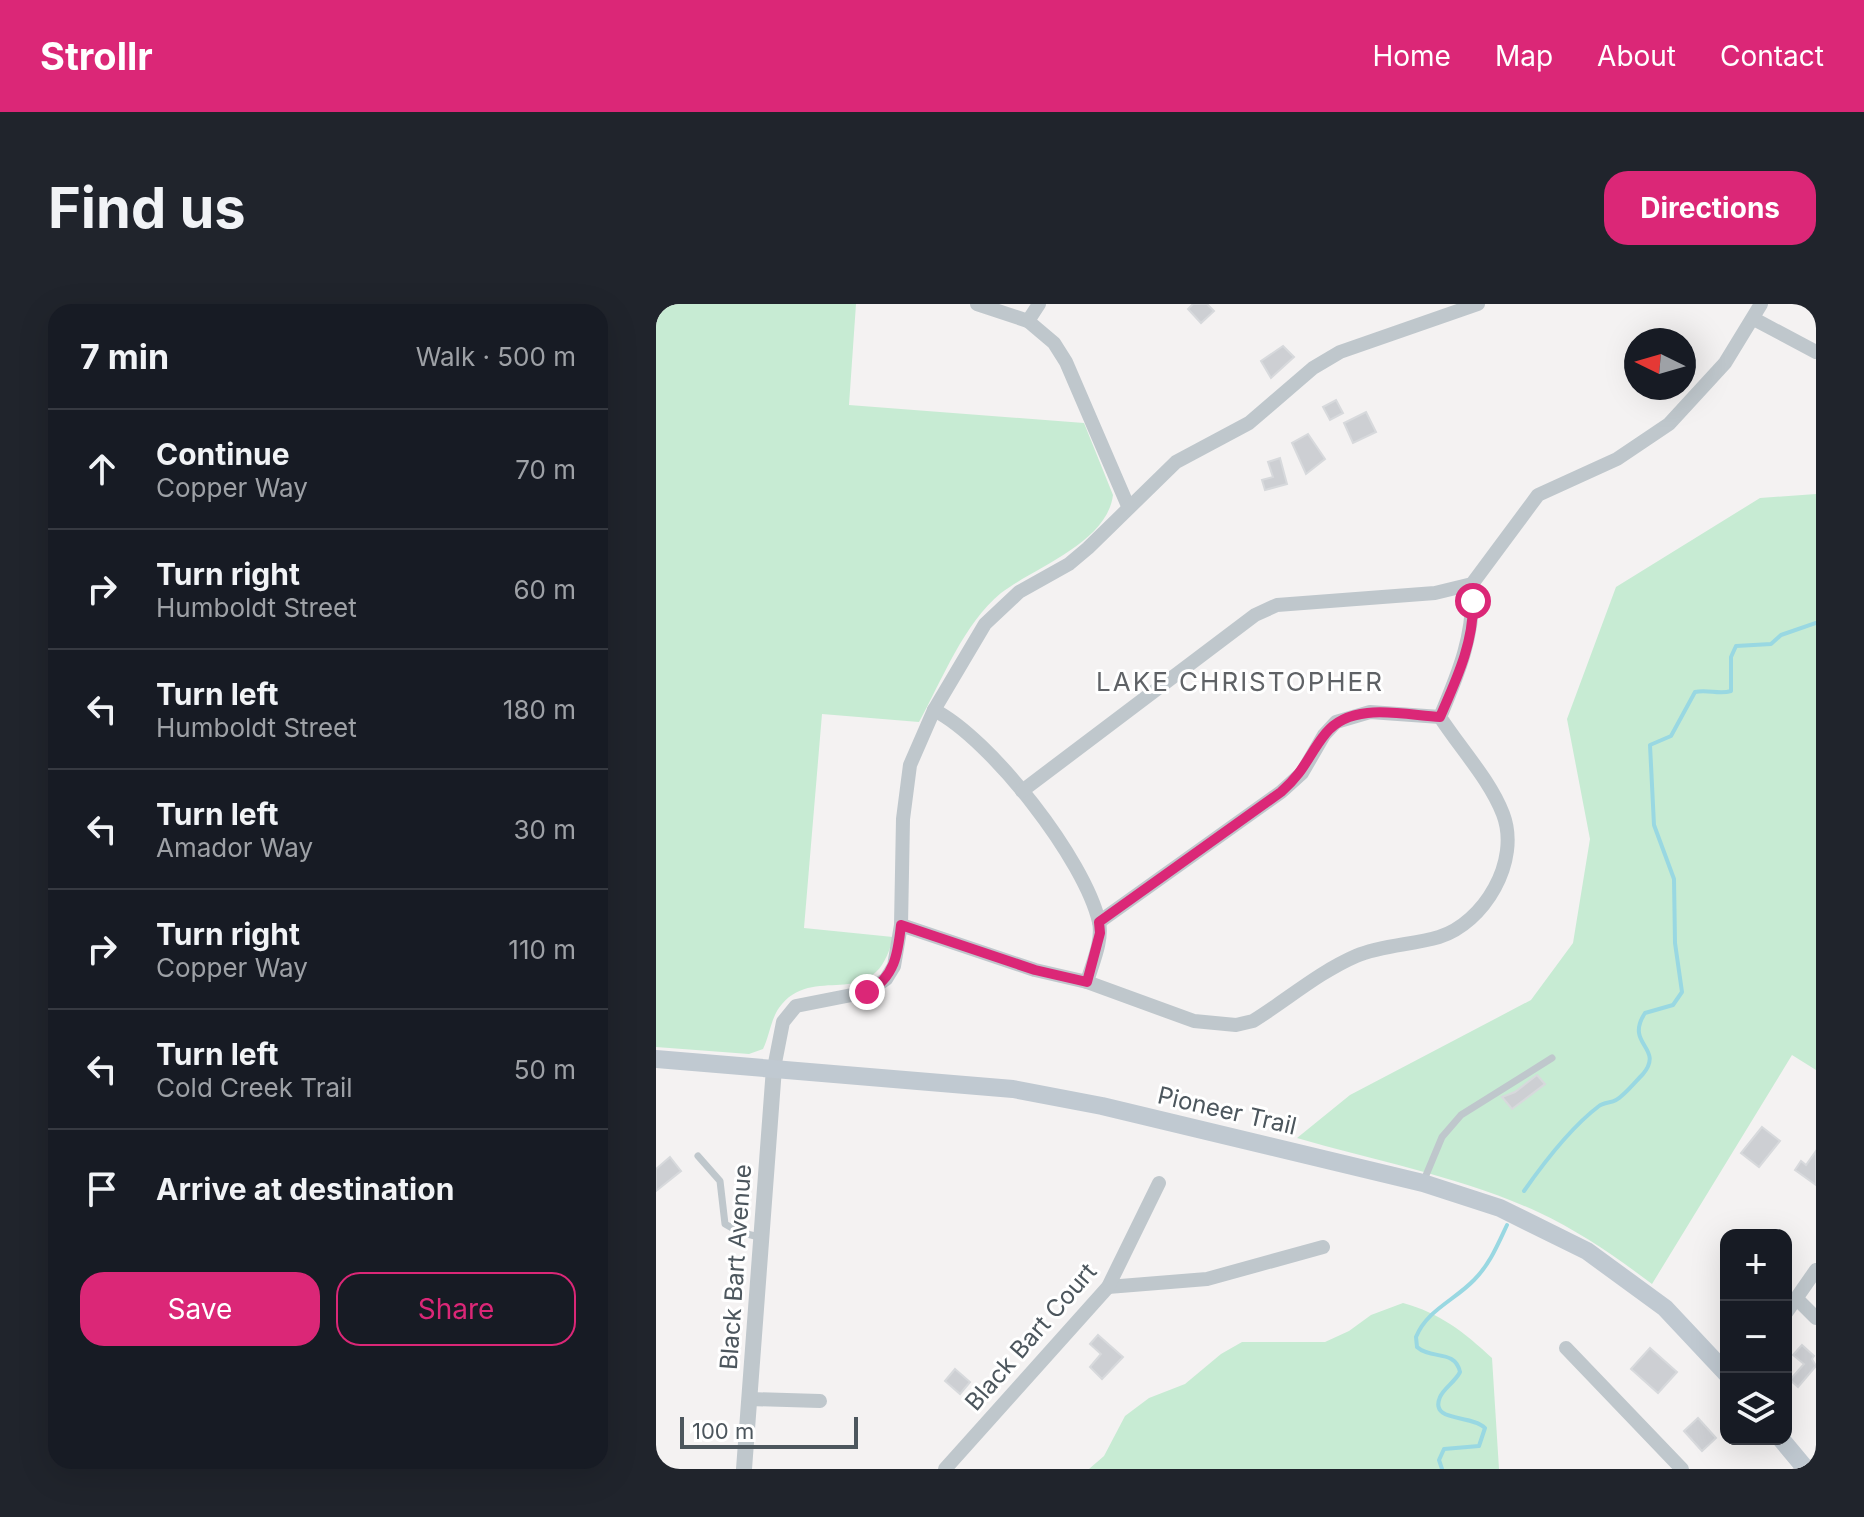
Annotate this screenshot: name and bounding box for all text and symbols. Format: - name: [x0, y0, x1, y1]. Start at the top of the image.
- text: Strollr: [40, 33, 153, 79]
- text: Home: [1372, 39, 1451, 73]
- text: Map: [1495, 39, 1553, 73]
- text: About: [1597, 39, 1676, 73]
- text: Contact: [1720, 39, 1824, 73]
- button: Directions: [1604, 171, 1816, 245]
- text: Find us: [48, 174, 246, 242]
- north arrow: [1624, 328, 1696, 400]
- text: 7 min: [80, 336, 169, 377]
- text: Walk · 500 m: [416, 341, 576, 372]
- text: Continue: [156, 436, 290, 472]
- icon: ahead: [80, 447, 124, 491]
- text: 70 m: [515, 454, 576, 485]
- text: Copper Way: [156, 472, 308, 503]
- text: Turn right: [156, 556, 300, 592]
- icon: right: [80, 567, 124, 611]
- text: 60 m: [513, 574, 576, 605]
- route start: [1455, 583, 1491, 619]
- text: Humboldt Street: [156, 592, 357, 623]
- district label: LAKE CHRISTOPHER: [1096, 666, 1384, 697]
- text: Turn left: [156, 676, 278, 712]
- icon: left: [80, 687, 124, 731]
- text: 180 m: [503, 694, 576, 725]
- text: Humboldt Street: [156, 712, 357, 743]
- text: Turn left: [156, 796, 278, 832]
- icon: left: [80, 807, 124, 851]
- text: 30 m: [513, 814, 576, 845]
- text: Amador Way: [156, 832, 313, 863]
- text: Turn right: [156, 916, 300, 952]
- icon: right: [80, 927, 124, 971]
- text: 110 m: [508, 934, 576, 965]
- text: Copper Way: [156, 952, 308, 983]
- route end: [849, 974, 885, 1010]
- text: Turn left: [156, 1036, 278, 1072]
- icon: left: [80, 1047, 124, 1091]
- text: 50 m: [514, 1054, 576, 1085]
- text: Cold Creek Trail: [156, 1072, 353, 1103]
- street label: Pioneer Trail: [1155, 1080, 1299, 1141]
- street label: Black Bart Avenue: [714, 1163, 757, 1371]
- icon: arrive: [80, 1167, 124, 1211]
- text: Arrive at destination: [156, 1171, 454, 1207]
- map controls: [1720, 1229, 1792, 1445]
- button: +: [1720, 1229, 1792, 1301]
- street label: Black Bart Court: [959, 1257, 1102, 1416]
- button: Save: [80, 1272, 320, 1346]
- button: Share: [336, 1272, 576, 1346]
- button: −: [1720, 1301, 1792, 1373]
- button: layers: [1720, 1373, 1792, 1445]
- scale bar: [680, 1413, 858, 1449]
- text: 100 m: [692, 1418, 754, 1444]

